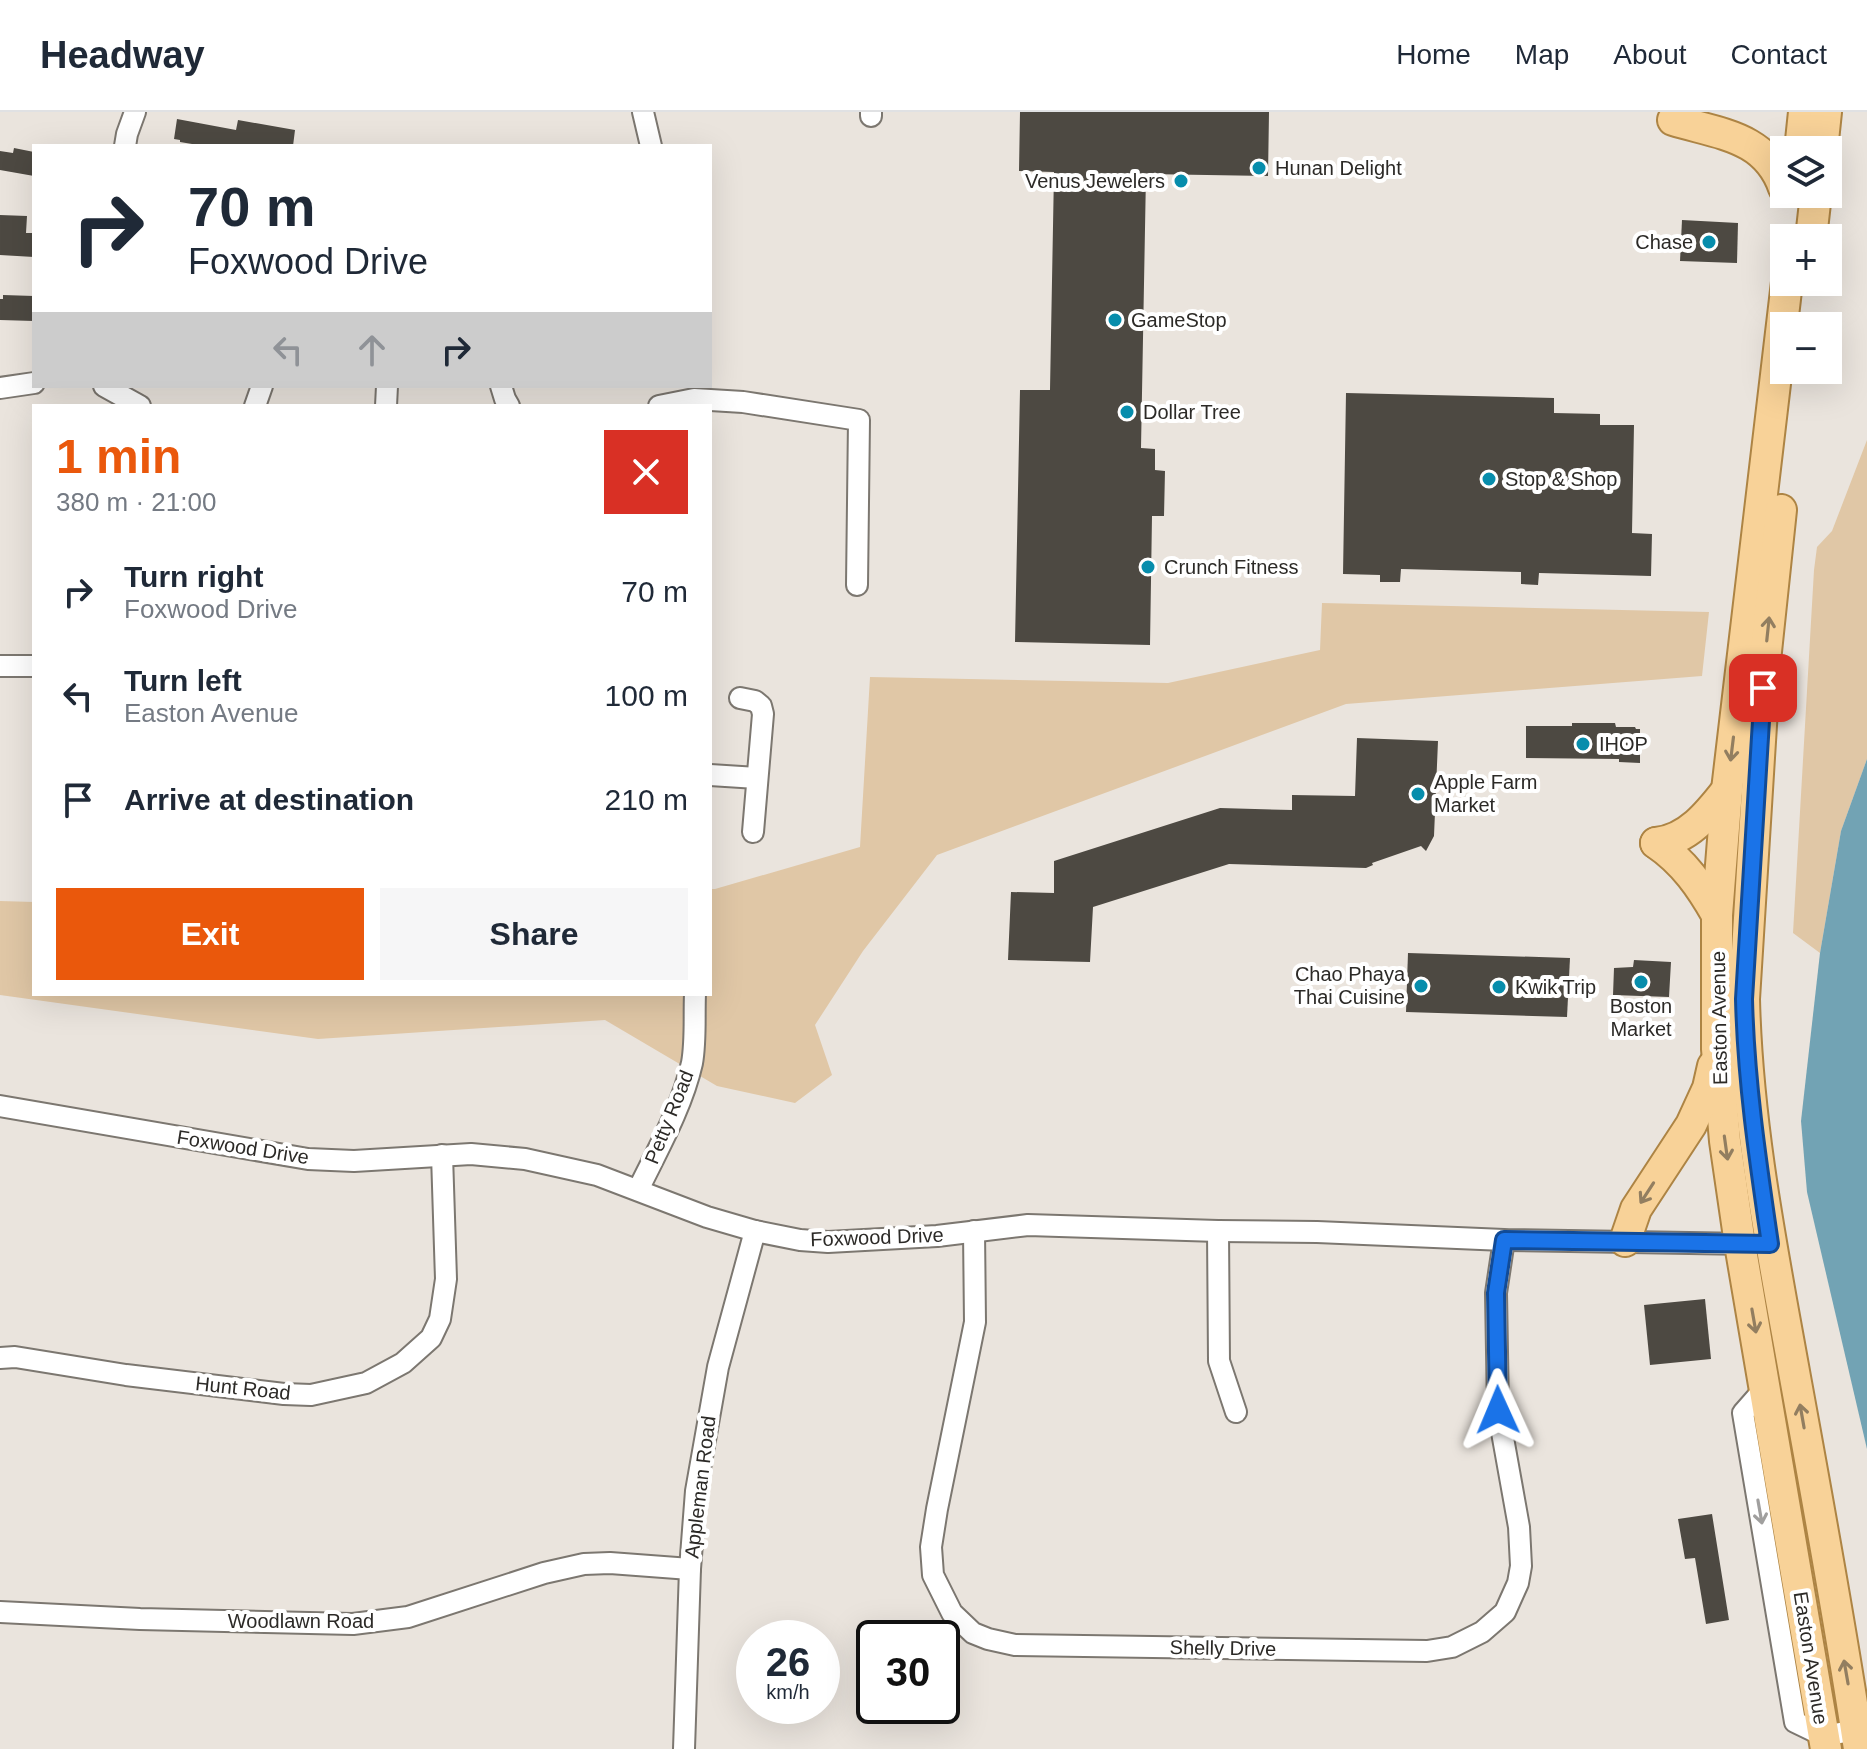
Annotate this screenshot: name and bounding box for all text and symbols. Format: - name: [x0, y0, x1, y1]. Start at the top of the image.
- text: Headway: [40, 34, 205, 76]
- text: Home: [1396, 39, 1471, 70]
- text: Map: [1515, 39, 1569, 70]
- text: About: [1613, 39, 1687, 70]
- text: Contact: [1731, 39, 1827, 70]
- map controls: [1770, 136, 1842, 384]
- button: layers: [1770, 136, 1842, 208]
- place label: Hunan Delight: [1275, 157, 1402, 179]
- marker: Hunan Delight: [1250, 159, 1268, 177]
- place label: Venus Jewelers: [1025, 170, 1165, 192]
- marker: Venus Jewelers: [1172, 172, 1190, 190]
- text: 70 m: [188, 175, 316, 238]
- icon: right: [56, 176, 160, 280]
- button: +: [1770, 224, 1842, 296]
- place label: Chase: [1635, 231, 1693, 253]
- marker: Chase: [1700, 233, 1718, 251]
- text: Foxwood Drive: [188, 241, 428, 282]
- place label: GameStop: [1131, 309, 1227, 331]
- marker: GameStop: [1106, 311, 1124, 329]
- button: −: [1770, 312, 1842, 384]
- icon: left: [266, 328, 310, 372]
- icon: ahead: [350, 328, 394, 372]
- icon: right: [434, 328, 478, 372]
- place label: Dollar Tree: [1143, 401, 1241, 423]
- marker: Dollar Tree: [1118, 403, 1136, 421]
- text: 1 min: [56, 430, 181, 483]
- button: close: [604, 430, 688, 514]
- place label: Stop & Shop: [1505, 468, 1617, 490]
- marker: Stop & Shop: [1480, 470, 1498, 488]
- text: 380 m · 21:00: [56, 487, 216, 517]
- place label: Crunch Fitness: [1164, 556, 1299, 578]
- marker: Crunch Fitness: [1139, 558, 1157, 576]
- text: Turn right: [124, 560, 263, 593]
- icon: right: [56, 570, 100, 614]
- text: 70 m: [621, 575, 688, 608]
- text: Foxwood Drive: [124, 594, 297, 624]
- one-way arrow: [1760, 616, 1775, 643]
- pin: [1729, 654, 1797, 722]
- text: Turn left: [124, 664, 242, 697]
- icon: arrive: [1741, 666, 1785, 710]
- icon: left: [56, 674, 100, 718]
- text: 100 m: [605, 679, 688, 712]
- text: Easton Avenue: [124, 698, 298, 728]
- place label: IHOP: [1599, 733, 1648, 755]
- marker: IHOP: [1574, 735, 1592, 753]
- one-way arrow: [1724, 735, 1739, 762]
- place label: Apple Farm Market: [1434, 771, 1537, 816]
- icon: arrive: [56, 778, 100, 822]
- text: Arrive at destination: [124, 783, 414, 816]
- text: 210 m: [605, 783, 688, 816]
- marker: Apple Farm Market: [1409, 785, 1427, 803]
- button: Exit: [56, 888, 364, 980]
- button: Share: [380, 888, 688, 980]
- street label: Easton Avenue: [1707, 951, 1731, 1085]
- place label: Chao Phaya Thai Cuisine: [1294, 963, 1406, 1008]
- marker: Boston Market: [1632, 973, 1650, 991]
- place label: Kwik Trip: [1515, 976, 1596, 998]
- marker: Chao Phaya Thai Cuisine: [1412, 977, 1430, 995]
- marker: Kwik Trip: [1490, 978, 1508, 996]
- place label: Boston Market: [1610, 995, 1672, 1040]
- street label: Petty Road: [640, 1067, 698, 1167]
- street label: Foxwood Drive: [175, 1126, 311, 1168]
- one-way arrow: [1719, 1135, 1734, 1160]
- one-way arrow: [1638, 1181, 1655, 1203]
- street label: Foxwood Drive: [810, 1224, 944, 1250]
- one-way arrow: [1747, 1308, 1762, 1333]
- position arrow: [1456, 1368, 1540, 1452]
- street label: Hunt Road: [194, 1372, 292, 1404]
- one-way arrow: [1793, 1404, 1808, 1429]
- street label: Appleman Road: [680, 1414, 720, 1560]
- one-way arrow: [1753, 1499, 1768, 1524]
- street label: Easton Avenue: [1790, 1590, 1832, 1726]
- street label: Woodlawn Road: [228, 1610, 374, 1632]
- speed limit sign: 30: [856, 1620, 960, 1724]
- street label: Shelly Drive: [1169, 1636, 1277, 1660]
- text: 26: [766, 1640, 810, 1684]
- one-way arrow: [1838, 1660, 1853, 1685]
- text: km/h: [766, 1681, 810, 1703]

